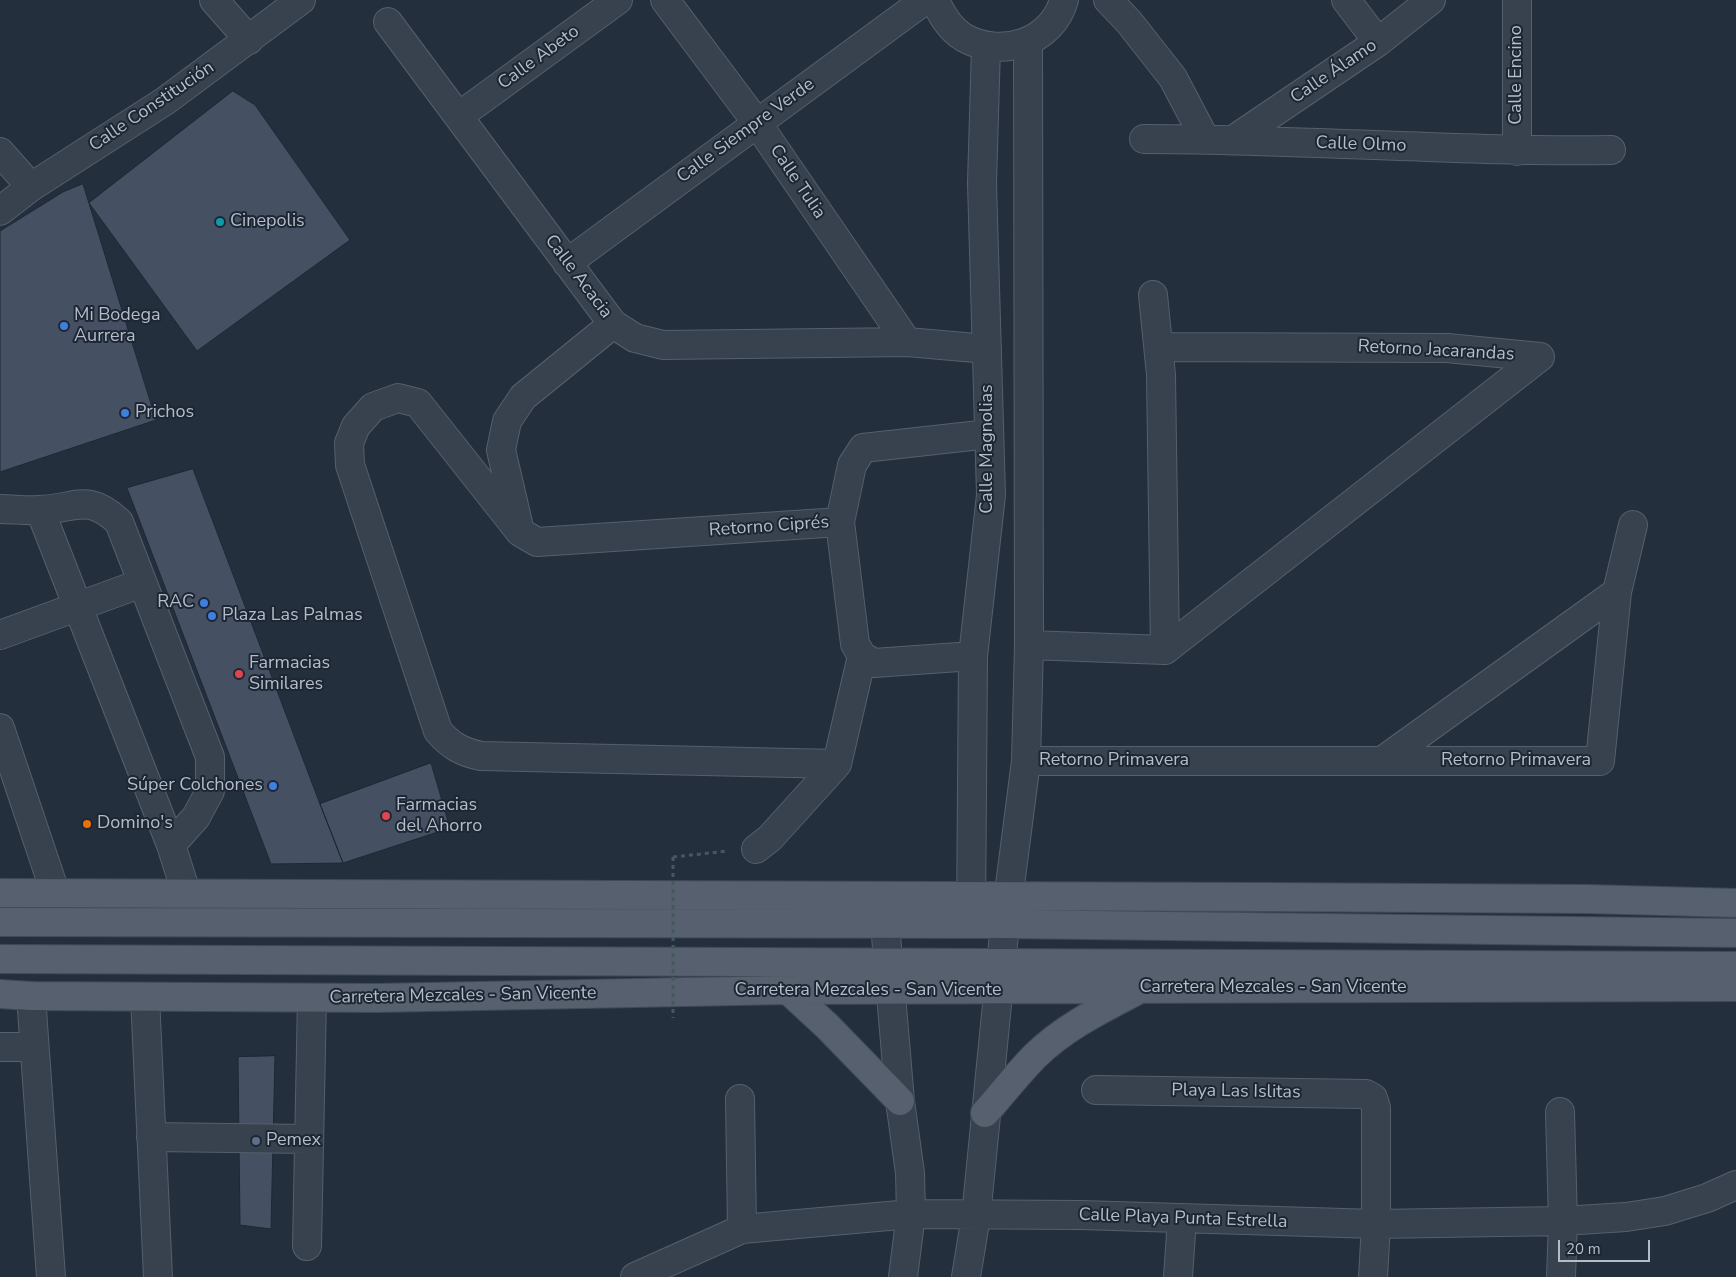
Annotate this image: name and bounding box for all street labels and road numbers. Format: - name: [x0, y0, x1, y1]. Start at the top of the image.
- street label: Calle Abeto: [494, 21, 584, 95]
- street label: Calle Encino: [1506, 25, 1528, 125]
- street label: Calle Álamo: [1287, 35, 1381, 109]
- street label: Calle Constitución: [85, 57, 219, 157]
- street label: Calle Siempre Verde: [673, 74, 819, 188]
- street label: Calle Olmo: [1315, 133, 1407, 157]
- street label: Calle Tulia: [764, 141, 830, 223]
- street label: Calle Acacia: [540, 231, 616, 323]
- street label: Retorno Jacarandas: [1357, 336, 1515, 366]
- street label: Calle Magnolias: [977, 384, 999, 514]
- street label: Retorno Ciprés: [708, 512, 830, 542]
- street label: Retorno Primavera: [1039, 750, 1189, 772]
- street label: Retorno Primavera: [1441, 750, 1591, 772]
- street label: Carretera Mezcales - San Vicente: [1139, 977, 1407, 999]
- street label: Carretera Mezcales - San Vicente: [734, 980, 1002, 1002]
- street label: Carretera Mezcales - San Vicente: [329, 983, 597, 1009]
- street label: Playa Las Islitas: [1171, 1080, 1301, 1104]
- street label: Calle Playa Punta Estrella: [1078, 1205, 1288, 1233]

